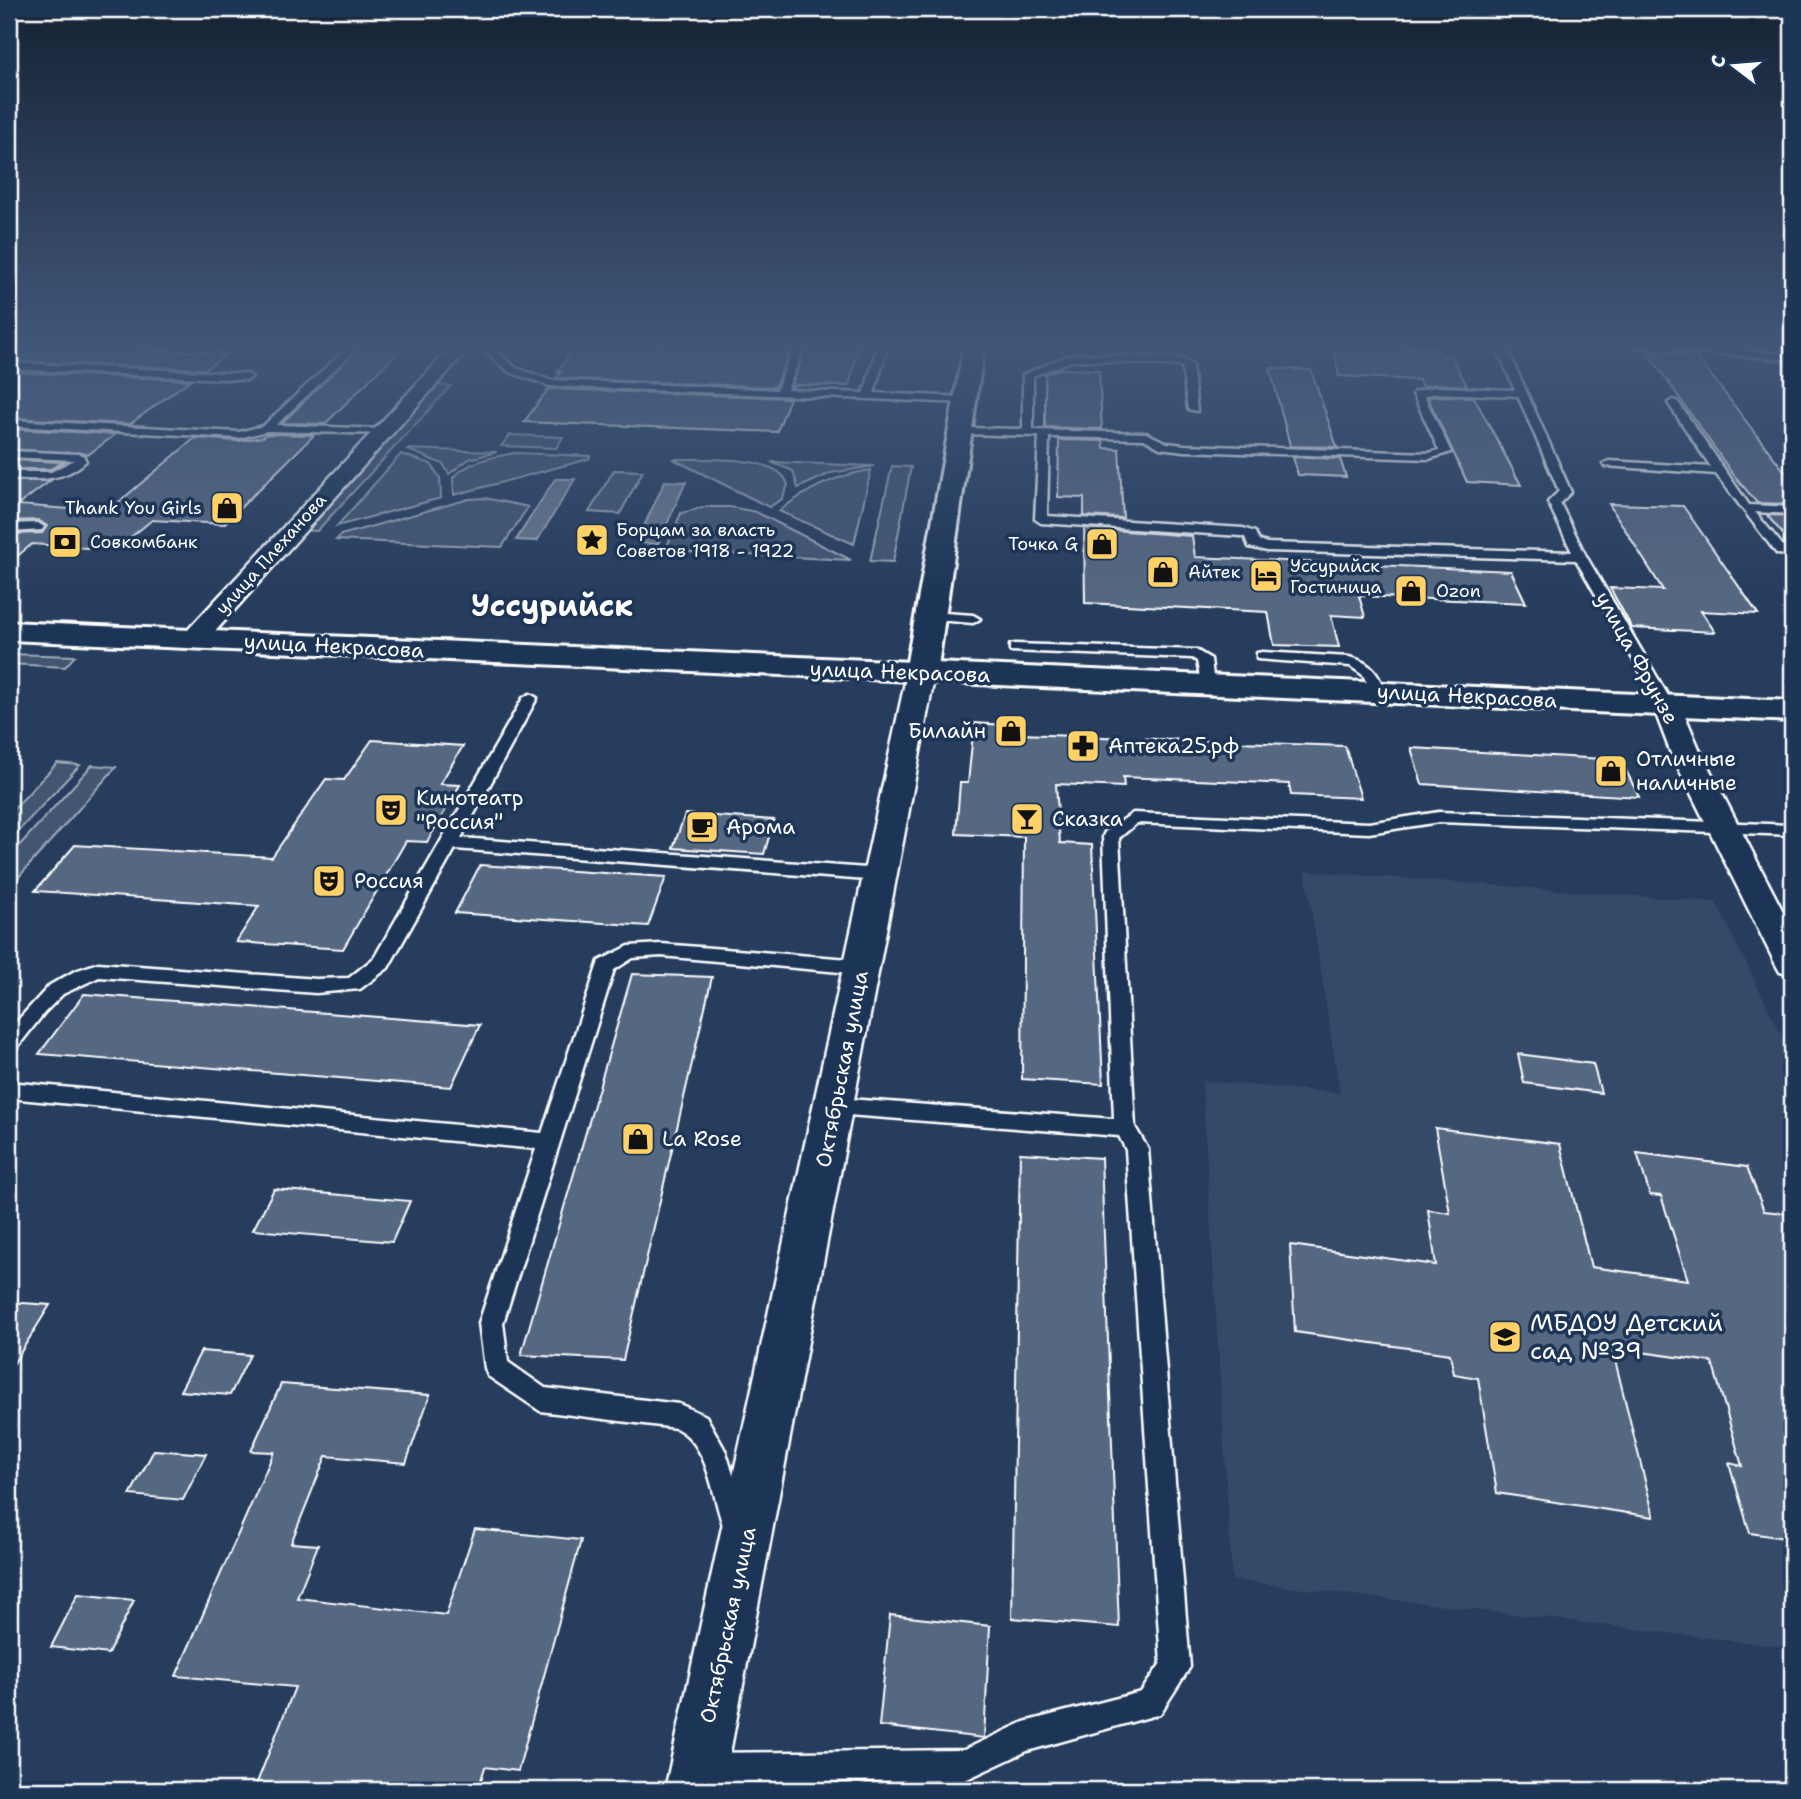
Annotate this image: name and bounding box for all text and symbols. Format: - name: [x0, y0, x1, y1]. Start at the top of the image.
- north arrow: [1700, 32, 1770, 102]
- text: С: [1705, 52, 1732, 71]
- street label: улица Плеханова: [210, 488, 332, 620]
- shop icon: Thank You Girls: [208, 489, 246, 527]
- place label: Thank You Girls: [65, 496, 202, 520]
- place label: Борцам за власть Советов 1918 - 1922: [616, 518, 794, 563]
- place icon: Борцам за власть Советов 1918 - 1922: [573, 521, 611, 559]
- bank icon: Совкомбанк: [46, 523, 84, 561]
- shop icon: Точка G: [1083, 525, 1121, 563]
- place label: Совкомбанк: [90, 530, 198, 554]
- place label: Точка G: [1008, 532, 1078, 556]
- shop icon: Айтек: [1144, 553, 1182, 591]
- place label: Уссурийск Гостиница: [1290, 554, 1382, 599]
- hotel icon: Уссурийск Гостиница: [1247, 557, 1285, 595]
- place label: Айтек: [1188, 560, 1241, 584]
- shop icon: Ozon: [1392, 572, 1430, 610]
- place label: Ozon: [1436, 579, 1481, 603]
- district label: Уссурийск: [471, 585, 633, 626]
- street label: улица Фрунзе: [1589, 587, 1685, 729]
- street label: улица Некрасова: [243, 627, 425, 665]
- street label: улица Некрасова: [809, 655, 991, 689]
- street label: улица Некрасова: [1376, 677, 1558, 715]
- shop icon: Билайн: [992, 712, 1030, 750]
- place label: Билайн: [908, 717, 986, 745]
- pharmacy icon: Аптека25.рф: [1064, 727, 1102, 765]
- place label: Аптека25.рф: [1108, 732, 1239, 760]
- place label: Отличные наличные: [1636, 745, 1737, 797]
- shop icon: Отличные наличные: [1592, 752, 1630, 790]
- place label: Кинотеатр "Россия": [416, 784, 523, 836]
- theatre icon: Кинотеатр "Россия": [372, 791, 410, 829]
- bar icon: Сказка: [1008, 800, 1046, 838]
- place label: Сказка: [1052, 805, 1123, 833]
- cafe icon: Арома: [683, 808, 721, 846]
- place label: Арома: [726, 813, 795, 841]
- theatre icon: Россия: [310, 862, 348, 900]
- place label: Россия: [354, 867, 424, 895]
- street label: Октябрьская улица: [809, 968, 875, 1170]
- shop icon: La Rose: [619, 1120, 657, 1158]
- place label: La Rose: [662, 1125, 742, 1153]
- place label: МБДОУ Детский сад №39: [1530, 1307, 1723, 1367]
- school or university icon: МБДОУ Детский сад №39: [1486, 1318, 1524, 1356]
- street label: Октябрьская улица: [694, 1524, 762, 1726]

